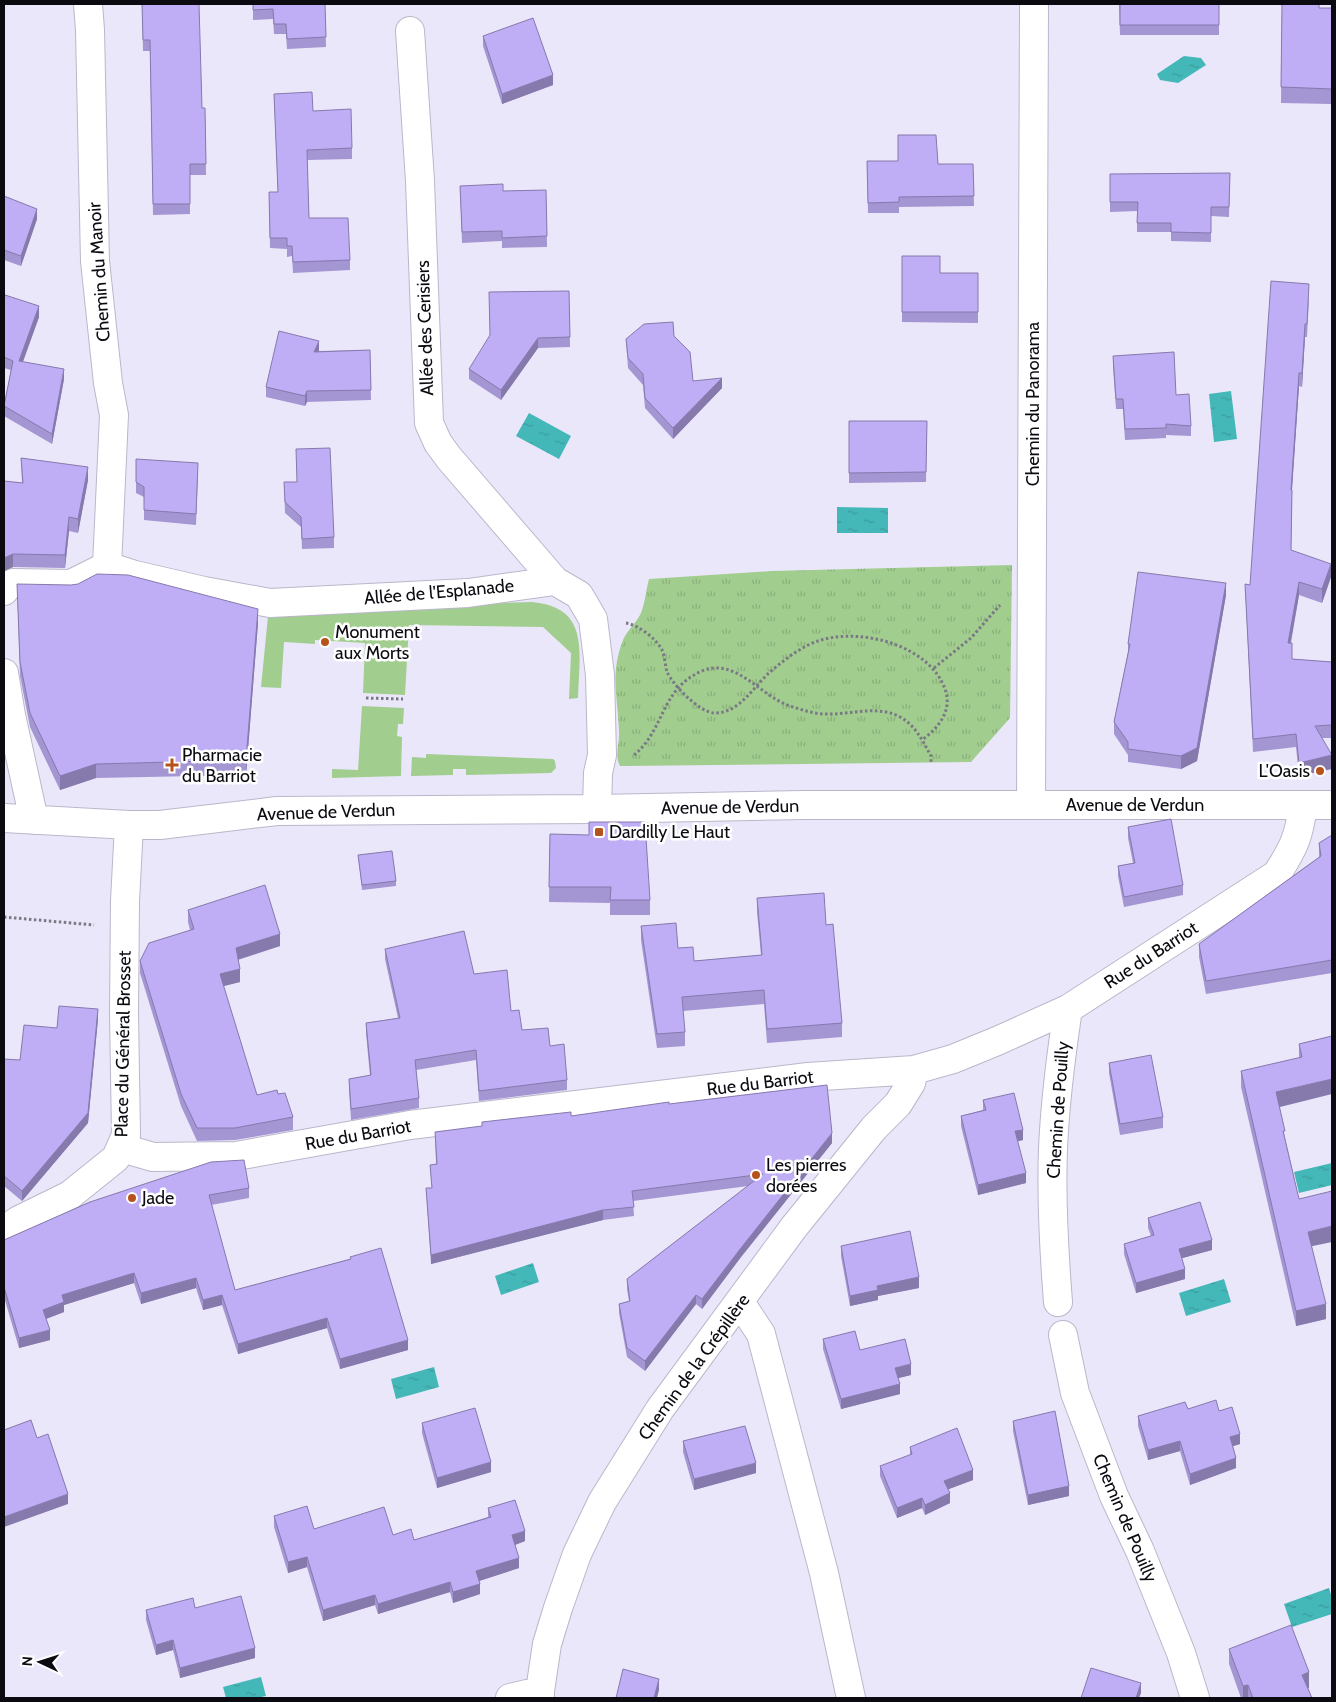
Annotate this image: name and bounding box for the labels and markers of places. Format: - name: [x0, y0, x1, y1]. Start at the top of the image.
- place label: Monument aux Morts: [335, 621, 420, 664]
- marker: Monument aux Morts: [319, 636, 331, 648]
- place label: Pharmacie du Barriot: [182, 744, 262, 787]
- marker: Pharmacie du Barriot: [166, 759, 178, 771]
- place label: L'Oasis: [1258, 760, 1310, 782]
- marker: L'Oasis: [1314, 765, 1326, 777]
- place label: Dardilly Le Haut: [609, 821, 730, 843]
- marker: Dardilly Le Haut: [593, 826, 605, 838]
- place label: Les pierres dorées: [766, 1154, 846, 1197]
- marker: Les pierres dorées: [750, 1169, 762, 1181]
- place label: Jade: [141, 1187, 174, 1209]
- marker: Jade: [126, 1192, 138, 1204]

